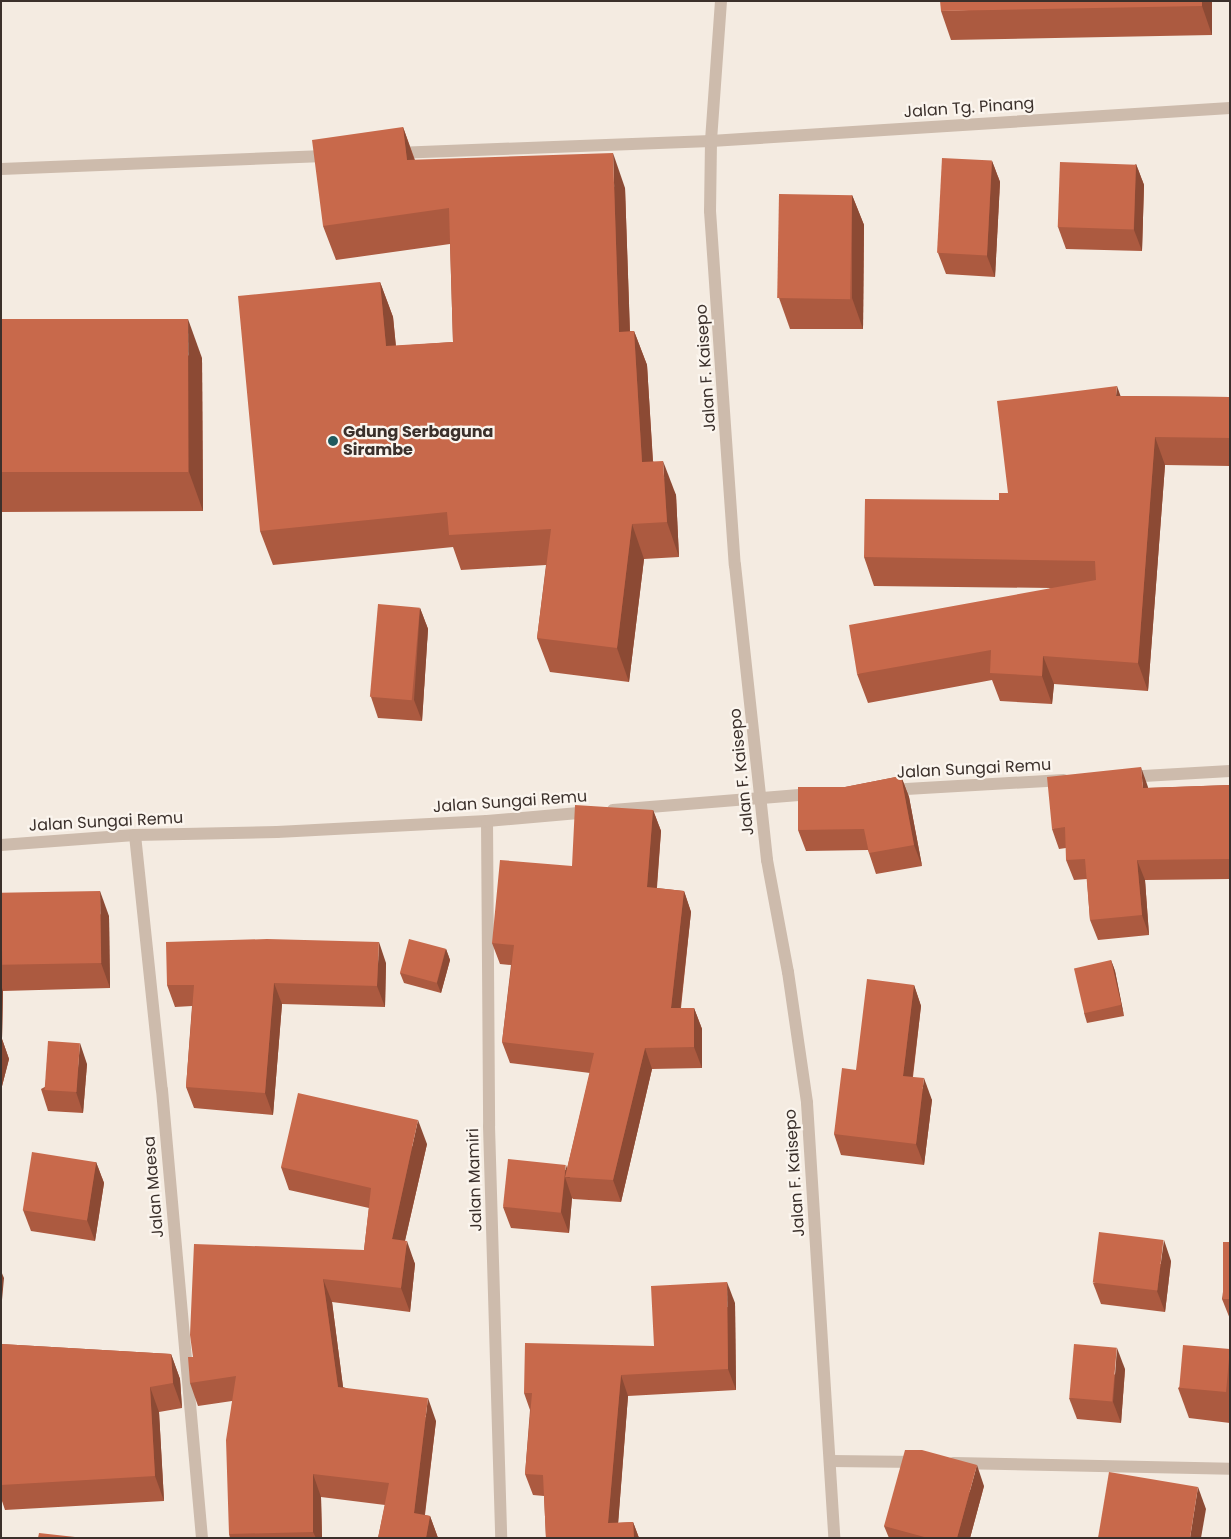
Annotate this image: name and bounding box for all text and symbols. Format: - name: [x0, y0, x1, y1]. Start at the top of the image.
- street label: Jalan Tg. Pinang: [903, 94, 1035, 122]
- street label: Jalan F. Kaisepo: [692, 304, 720, 432]
- place label: Gdung Serbaguna Sirambe: [343, 422, 493, 460]
- marker: Gdung Serbaguna Sirambe: [327, 435, 339, 447]
- street label: Jalan F. Kaisepo: [726, 707, 758, 837]
- street label: Jalan Sungai Remu: [896, 755, 1052, 783]
- street label: Jalan Sungai Remu: [432, 787, 588, 817]
- street label: Jalan Sungai Remu: [28, 808, 184, 836]
- street label: Jalan F. Kaisepo: [781, 1109, 809, 1237]
- street label: Jalan Mamiri: [464, 1128, 486, 1232]
- street label: Jalan Maesa: [140, 1135, 168, 1239]

